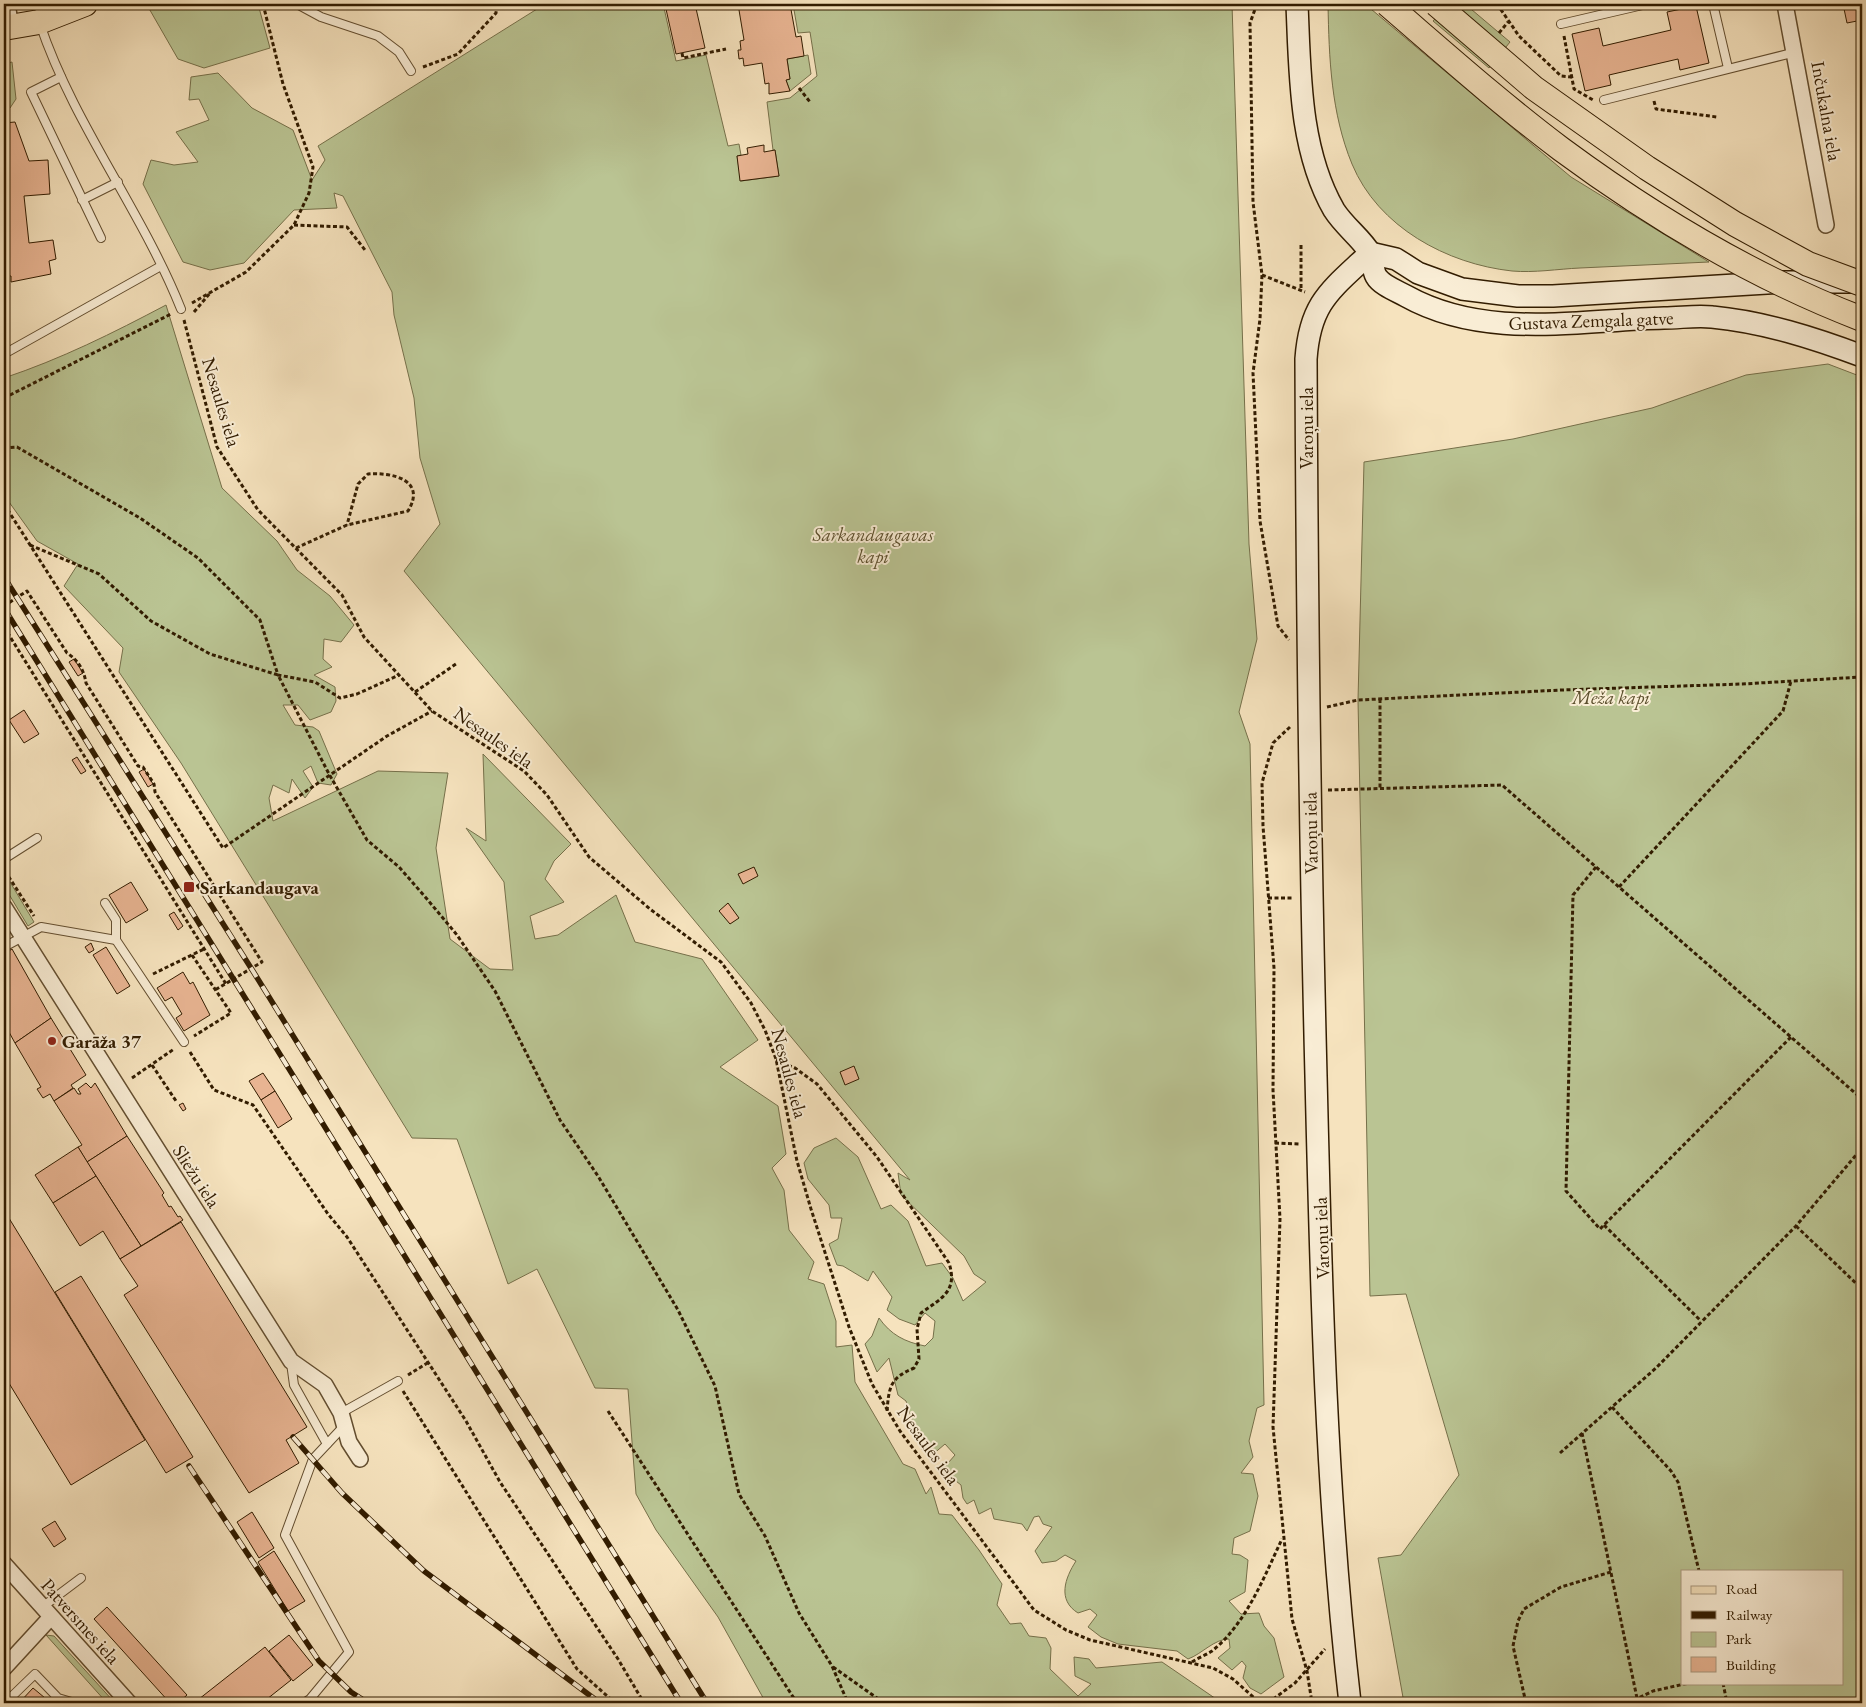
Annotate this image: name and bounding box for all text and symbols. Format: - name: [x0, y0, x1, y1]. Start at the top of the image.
- street label: Inčukalna iela: [1805, 59, 1848, 163]
- street label: Gustava Zemgala gatve: [1508, 305, 1674, 336]
- street label: Nesaules iela: [196, 354, 247, 450]
- street label: Varoņu iela: [1294, 386, 1319, 469]
- park label: Sarkandaugavas kapi: [812, 522, 934, 569]
- park label: Meža kapi: [1571, 685, 1651, 710]
- street label: Nesaules iela: [449, 701, 539, 774]
- street label: Varoņu iela: [1297, 791, 1324, 874]
- place label: Sarkandaugava: [200, 875, 319, 900]
- marker: Sarkandaugava: [182, 880, 196, 894]
- street label: Nesaules iela: [765, 1025, 814, 1121]
- place label: Garāža 37: [62, 1029, 142, 1054]
- marker: Garāža 37: [46, 1035, 58, 1047]
- street label: Sliežu iela: [167, 1140, 227, 1213]
- street label: Varoņu iela: [1308, 1196, 1335, 1280]
- street label: Nesaules iela: [891, 1401, 966, 1490]
- legend: [1681, 1570, 1844, 1684]
- street label: Patversmes iela: [35, 1573, 126, 1670]
- text: Road: [1726, 1579, 1758, 1598]
- text: Railway: [1726, 1605, 1773, 1624]
- text: Park: [1726, 1629, 1753, 1648]
- text: Building: [1726, 1655, 1776, 1674]

